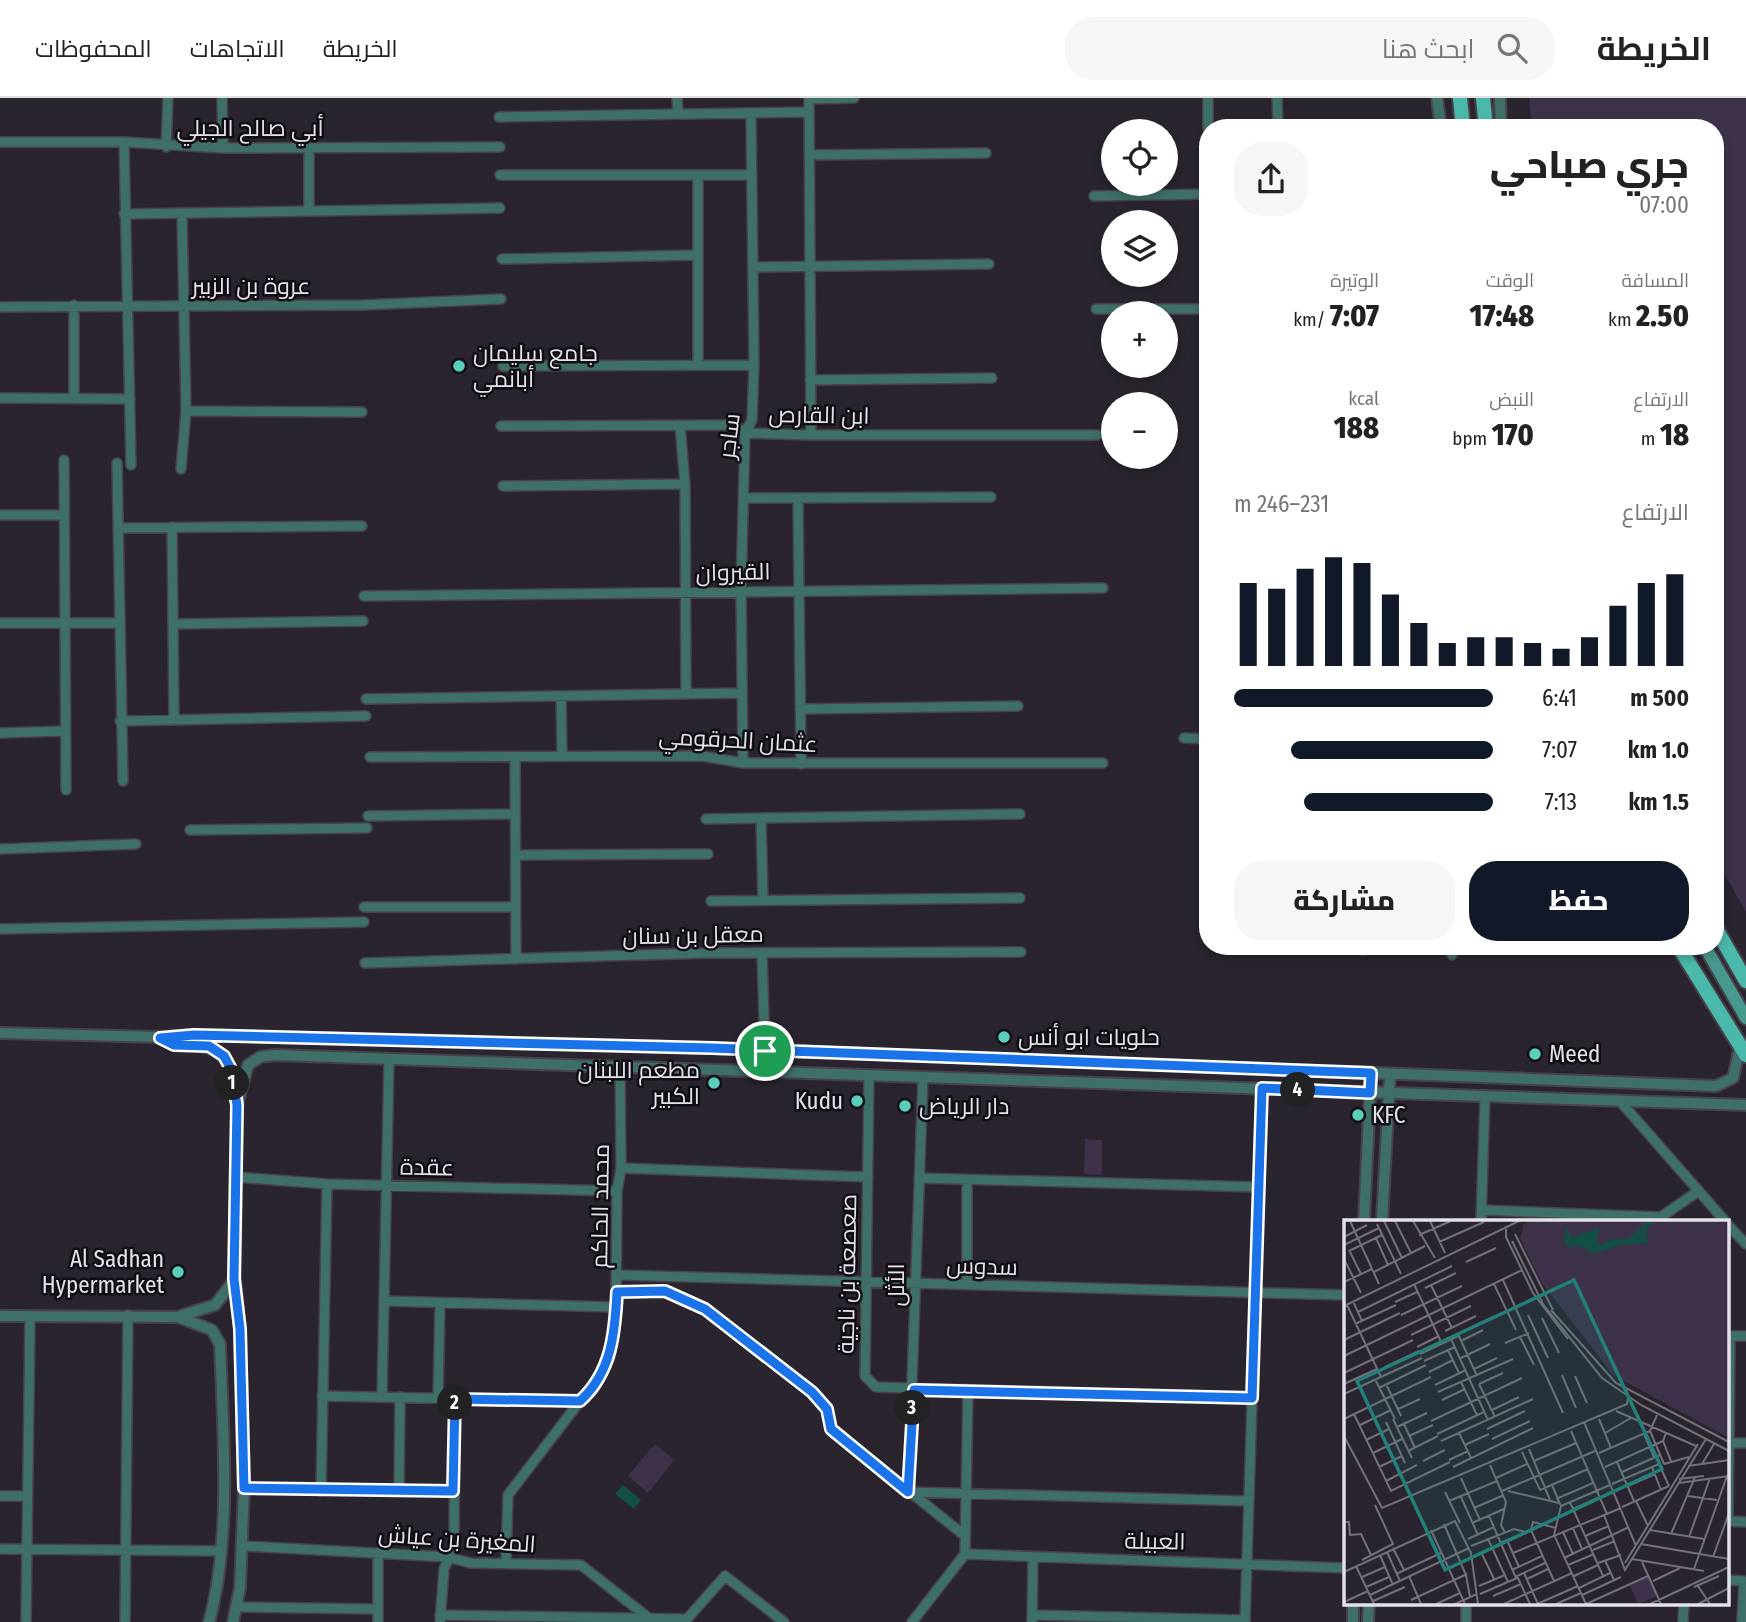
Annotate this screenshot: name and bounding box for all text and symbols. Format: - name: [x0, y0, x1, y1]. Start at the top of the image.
- search box: [1065, 17, 1555, 80]
- icon: search: [1493, 29, 1531, 67]
- text: الخريطة: [1597, 29, 1711, 69]
- text: ابحث هنا: [1382, 34, 1475, 65]
- text: المحفوظات: [35, 35, 152, 63]
- text: الاتجاهات: [190, 35, 285, 63]
- text: الخريطة: [323, 35, 398, 63]
- street label: أبي صالح الجيلي: [176, 113, 324, 146]
- map controls: [1101, 119, 1178, 469]
- button: locate: [1101, 119, 1178, 196]
- button: share: [1234, 142, 1308, 216]
- text: جري صباحي: [1490, 142, 1689, 188]
- text: 07:00: [1639, 191, 1689, 219]
- button: layers: [1101, 210, 1178, 287]
- text: الوتيرة: [1330, 269, 1379, 292]
- text: الوقت: [1486, 269, 1534, 292]
- text: المسافة: [1621, 269, 1689, 292]
- street label: عروة بن الزبير: [190, 272, 310, 300]
- text: 7:07: [1330, 298, 1379, 334]
- text: 17:48: [1469, 298, 1534, 334]
- text: 2.50: [1636, 298, 1689, 334]
- button: +: [1101, 301, 1178, 378]
- text: /km: [1293, 308, 1330, 331]
- text: km: [1608, 308, 1636, 331]
- place label: جامع سليمان أبانمي: [473, 339, 598, 397]
- marker: جامع سليمان أبانمي: [451, 358, 467, 374]
- text: kcal: [1348, 387, 1379, 410]
- text: النبض: [1489, 388, 1534, 411]
- text: الارتفاع: [1633, 388, 1689, 411]
- button: −: [1101, 392, 1178, 469]
- street label: ابن القارص: [768, 400, 870, 430]
- text: 188: [1334, 410, 1379, 446]
- street label: ساجر: [712, 412, 746, 462]
- text: 170: [1492, 417, 1534, 453]
- text: 18: [1660, 417, 1689, 453]
- text: bpm: [1452, 427, 1492, 450]
- text: m: [1641, 427, 1660, 450]
- text: 231–246 m: [1234, 490, 1329, 518]
- text: الارتفاع: [1622, 498, 1689, 526]
- street label: القيروان: [695, 557, 771, 587]
- text: 6:41: [1542, 684, 1577, 712]
- text: 500 m: [1630, 684, 1689, 712]
- street label: عثمان الحرقومي: [658, 722, 818, 762]
- text: 7:07: [1542, 736, 1577, 764]
- text: 1.0 km: [1628, 736, 1689, 764]
- text: 7:13: [1544, 788, 1577, 816]
- text: 1.5 km: [1628, 788, 1689, 816]
- button: مشاركة: [1234, 861, 1455, 941]
- button: حفظ: [1469, 861, 1689, 941]
- street label: معقل بن سنان: [622, 920, 764, 950]
- pin: [735, 1021, 795, 1081]
- place label: حلويات ابو أنس: [1018, 1022, 1160, 1051]
- marker: حلويات ابو أنس: [996, 1029, 1012, 1045]
- icon: arrive: [746, 1032, 784, 1070]
- place label: Meed: [1549, 1040, 1600, 1068]
- marker: Meed: [1527, 1046, 1543, 1062]
- place label: مطعم اللبنان الكبير: [578, 1056, 700, 1110]
- pin: 1: [215, 1066, 250, 1100]
- text: 1: [227, 1071, 236, 1094]
- pin: 4: [1280, 1072, 1316, 1108]
- marker: مطعم اللبنان الكبير: [706, 1075, 722, 1091]
- text: 4: [1293, 1078, 1302, 1101]
- place label: Kudu: [795, 1087, 843, 1115]
- place label: دار الرياض: [919, 1092, 1009, 1120]
- marker: Kudu: [849, 1093, 865, 1109]
- marker: دار الرياض: [897, 1098, 913, 1114]
- place label: KFC: [1372, 1101, 1406, 1129]
- marker: KFC: [1350, 1107, 1366, 1123]
- street label: محمد الحاكم: [585, 1143, 617, 1269]
- street label: عقدة: [400, 1153, 454, 1181]
- street label: صعصعة بن ناجية: [832, 1194, 862, 1354]
- inset map: [1344, 1220, 1728, 1604]
- place label: Al Sadhan Hypermarket: [42, 1245, 164, 1299]
- street label: سدوس: [946, 1251, 1018, 1281]
- street label: الأثل: [882, 1263, 910, 1307]
- marker: Al Sadhan Hypermarket: [170, 1264, 186, 1280]
- pin: 2: [438, 1386, 472, 1420]
- pin: 3: [894, 1390, 930, 1426]
- text: 2: [450, 1391, 459, 1414]
- text: 3: [907, 1396, 916, 1419]
- street label: المغيرة بن عياش: [377, 1520, 537, 1558]
- street label: العبيلة: [1124, 1526, 1186, 1556]

